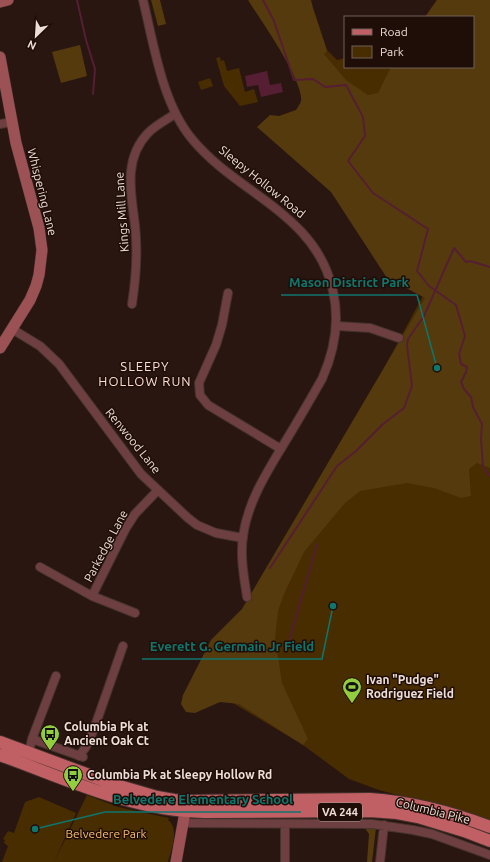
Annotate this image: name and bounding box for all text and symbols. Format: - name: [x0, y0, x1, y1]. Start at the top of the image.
- north arrow: [16, 16, 56, 56]
- legend: [344, 16, 474, 68]
- text: Road: [380, 25, 408, 38]
- text: N: [26, 38, 38, 52]
- text: Park: [380, 45, 404, 58]
- street label: Sleepy Hollow Road: [217, 143, 308, 220]
- street label: Whispering Lane: [25, 147, 60, 237]
- street label: Kings Mill Lane: [112, 172, 131, 253]
- callout: Mason District Park: [281, 270, 417, 295]
- text: Mason District Park: [289, 275, 410, 289]
- district label: SLEEPY HOLLOW RUN: [98, 359, 192, 388]
- street label: Renwood Lane: [103, 406, 164, 476]
- street label: Parkedge Lane: [81, 508, 130, 584]
- callout: Everett G. Germain Jr Field: [142, 634, 322, 659]
- text: Everett G. Germain Jr Field: [150, 639, 314, 653]
- place label: Ivan "Pudge" Rodriguez Field: [366, 673, 454, 700]
- sports icon: Ivan "Pudge" Rodriguez Field: [341, 676, 363, 704]
- place label: Columbia Pk at Ancient Oak Ct: [64, 720, 149, 747]
- bus stop icon: Columbia Pk at Ancient Oak Ct: [39, 723, 61, 751]
- bus stop icon: Columbia Pk at Sleepy Hollow Rd: [62, 764, 84, 792]
- place label: Columbia Pk at Sleepy Hollow Rd: [87, 768, 272, 781]
- callout: Belvedere Elementary School: [105, 787, 301, 812]
- text: Belvedere Elementary School: [113, 792, 293, 806]
- street label: Columbia Pike: [395, 795, 472, 826]
- road number: VA 244: [318, 803, 362, 821]
- park label: Belvedere Park: [65, 827, 147, 840]

